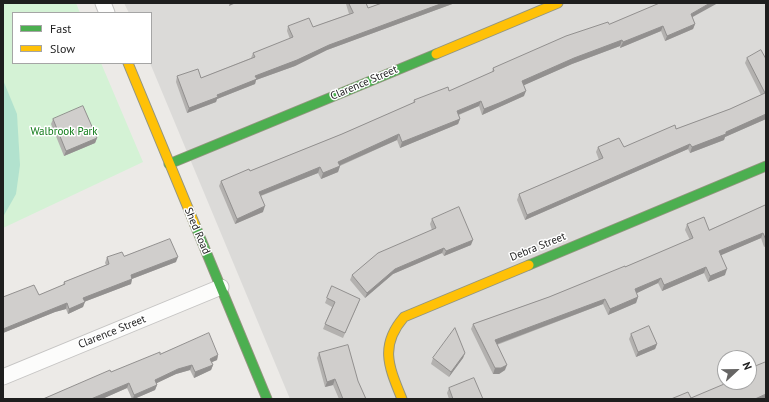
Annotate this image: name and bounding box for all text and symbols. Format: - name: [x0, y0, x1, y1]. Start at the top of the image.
- legend: [12, 12, 152, 64]
- text: Fast: [50, 21, 71, 36]
- text: Slow: [50, 41, 75, 56]
- street label: Clarence Street: [328, 63, 400, 103]
- park label: Walbrook Park: [30, 125, 98, 139]
- street label: Shed Road: [181, 206, 213, 256]
- street label: Debra Street: [508, 230, 568, 264]
- street label: Clarence Street: [76, 312, 148, 352]
- north arrow: [717, 350, 757, 390]
- text: N: [739, 360, 755, 372]

